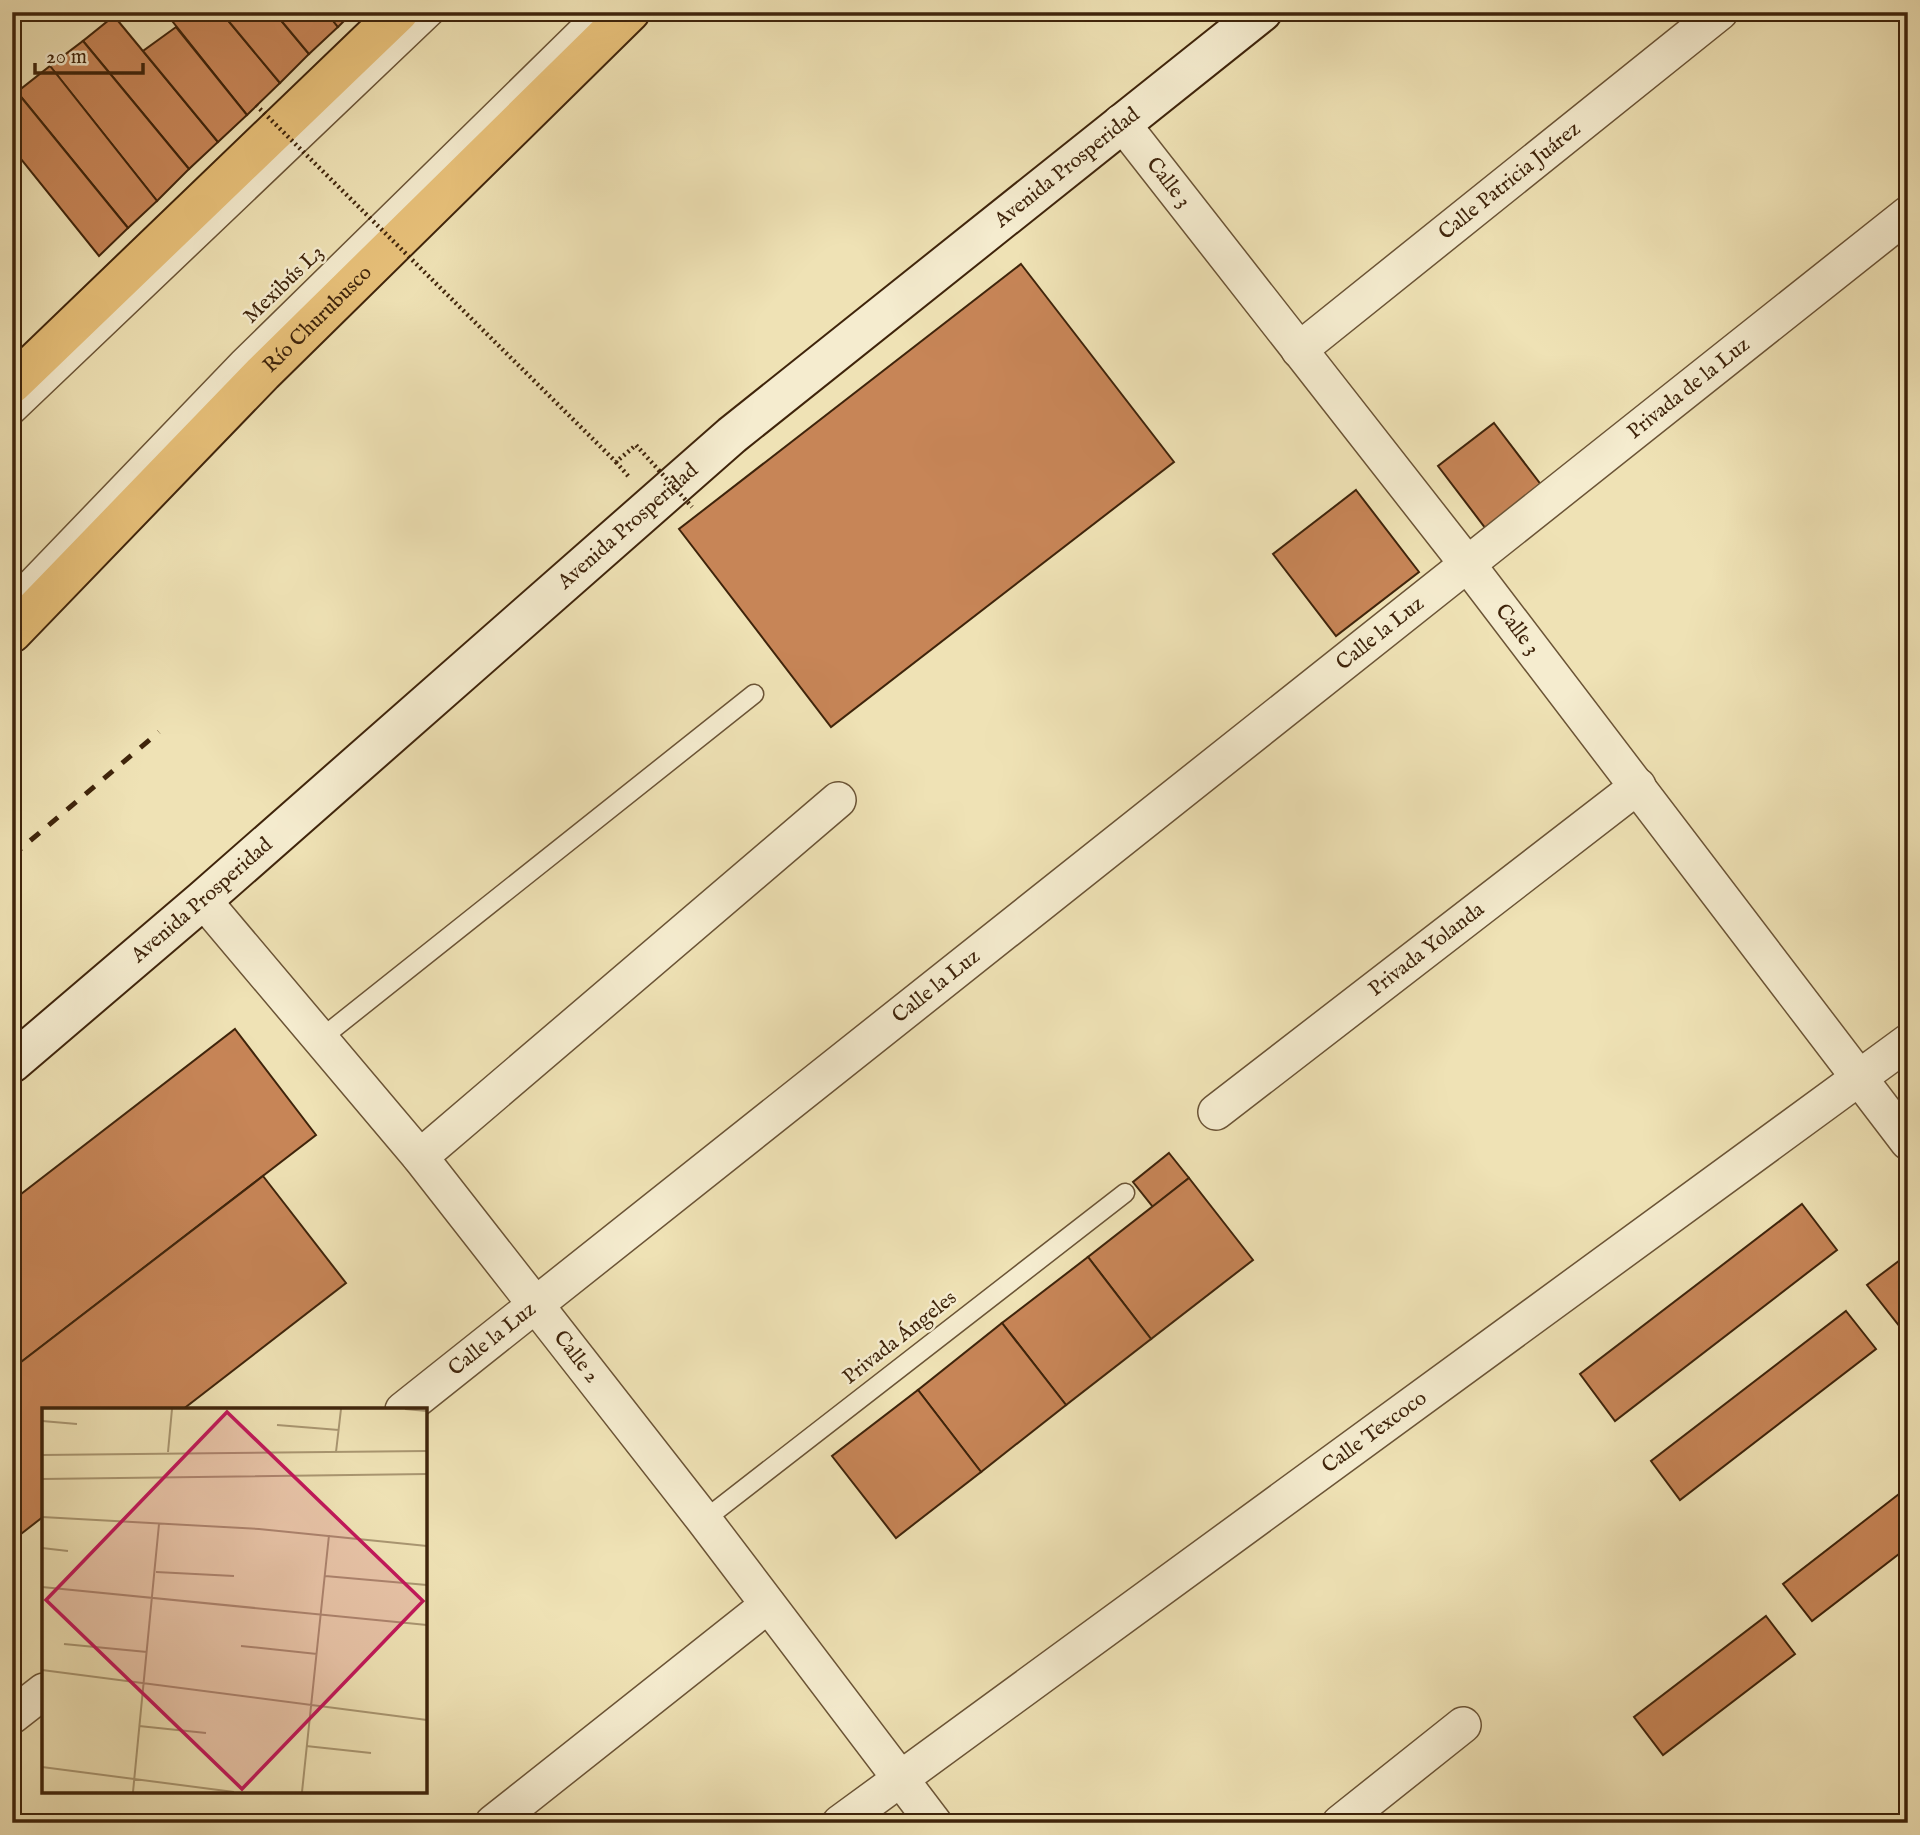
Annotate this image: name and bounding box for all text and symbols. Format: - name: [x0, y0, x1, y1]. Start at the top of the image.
- scale bar: [35, 32, 144, 76]
- text: 20 m: [46, 44, 87, 71]
- street label: Avenida Prosperidad: [988, 101, 1146, 235]
- street label: Calle Patricia Juárez: [1433, 116, 1586, 246]
- street label: Calle 3: [1140, 152, 1197, 214]
- street label: Mexibús L3: [238, 240, 330, 330]
- street label: Río Churubusco: [257, 260, 378, 379]
- street label: Privada de la Luz: [1622, 331, 1755, 445]
- street label: Avenida Prosperidad: [551, 457, 705, 596]
- street label: Calle la Luz: [1331, 590, 1430, 677]
- street label: Calle 3: [1489, 599, 1545, 661]
- street label: Avenida Prosperidad: [125, 831, 279, 970]
- street label: Privada Yolanda: [1363, 896, 1491, 1003]
- street label: Calle la Luz: [887, 943, 986, 1029]
- street label: Privada Ángeles: [837, 1284, 963, 1391]
- street label: Calle la Luz: [443, 1296, 542, 1382]
- street label: Calle 2: [547, 1325, 605, 1389]
- street label: Calle Texcoco: [1316, 1385, 1432, 1480]
- inset map: [42, 1408, 427, 1793]

